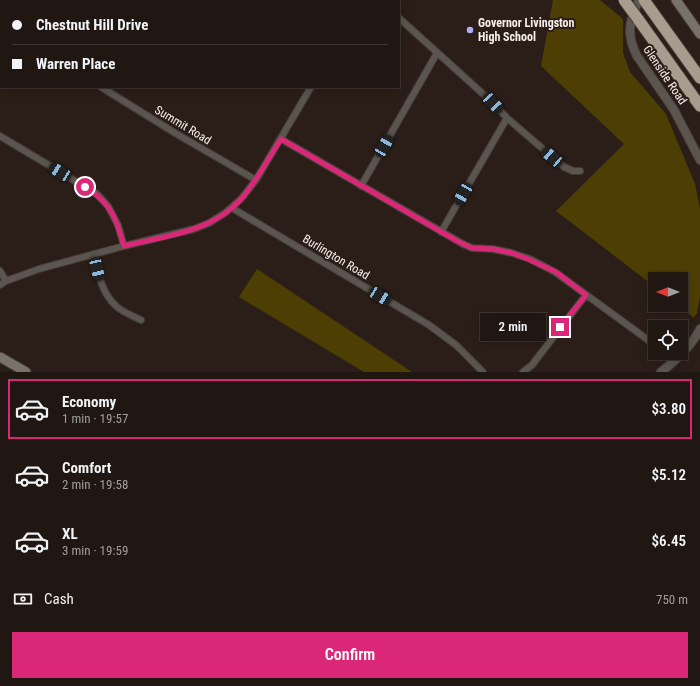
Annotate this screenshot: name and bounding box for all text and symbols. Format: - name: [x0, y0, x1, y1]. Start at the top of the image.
- text: Chestnut Hill Drive: [36, 16, 148, 34]
- place label: Governor Livingston High School: [478, 16, 575, 44]
- marker: Governor Livingston High School: [465, 25, 475, 35]
- street label: Glenside Road: [640, 43, 690, 107]
- text: Warren Place: [36, 55, 115, 73]
- car: [480, 90, 506, 116]
- street label: Summit Road: [152, 103, 214, 147]
- car: [373, 133, 395, 159]
- car: [539, 145, 565, 169]
- car: [47, 161, 73, 183]
- route start: [76, 178, 94, 196]
- car: [452, 181, 474, 207]
- street label: Burlington Road: [300, 232, 372, 282]
- car: [88, 256, 106, 282]
- north arrow: [648, 272, 688, 312]
- map controls: [648, 272, 688, 360]
- car: [367, 285, 393, 307]
- callout: 2 min: [480, 313, 546, 341]
- route end: [551, 318, 569, 336]
- text: 2 min: [499, 319, 527, 334]
- button: locate: [648, 320, 688, 360]
- icon: car: [14, 391, 50, 427]
- text: Economy: [62, 393, 116, 411]
- text: $3.80: [652, 400, 686, 418]
- text: 1 min · 19:57: [62, 411, 128, 426]
- icon: car: [14, 457, 50, 493]
- text: Comfort: [62, 459, 111, 477]
- text: $5.12: [652, 466, 686, 484]
- text: 2 min · 19:58: [62, 477, 128, 492]
- icon: car: [14, 523, 50, 559]
- text: XL: [62, 525, 78, 543]
- text: $6.45: [652, 532, 686, 550]
- text: 3 min · 19:59: [62, 543, 128, 558]
- icon: cash: [12, 588, 34, 610]
- text: Cash: [44, 590, 74, 608]
- text: 750 m: [656, 592, 688, 607]
- button: Confirm: [12, 632, 688, 678]

